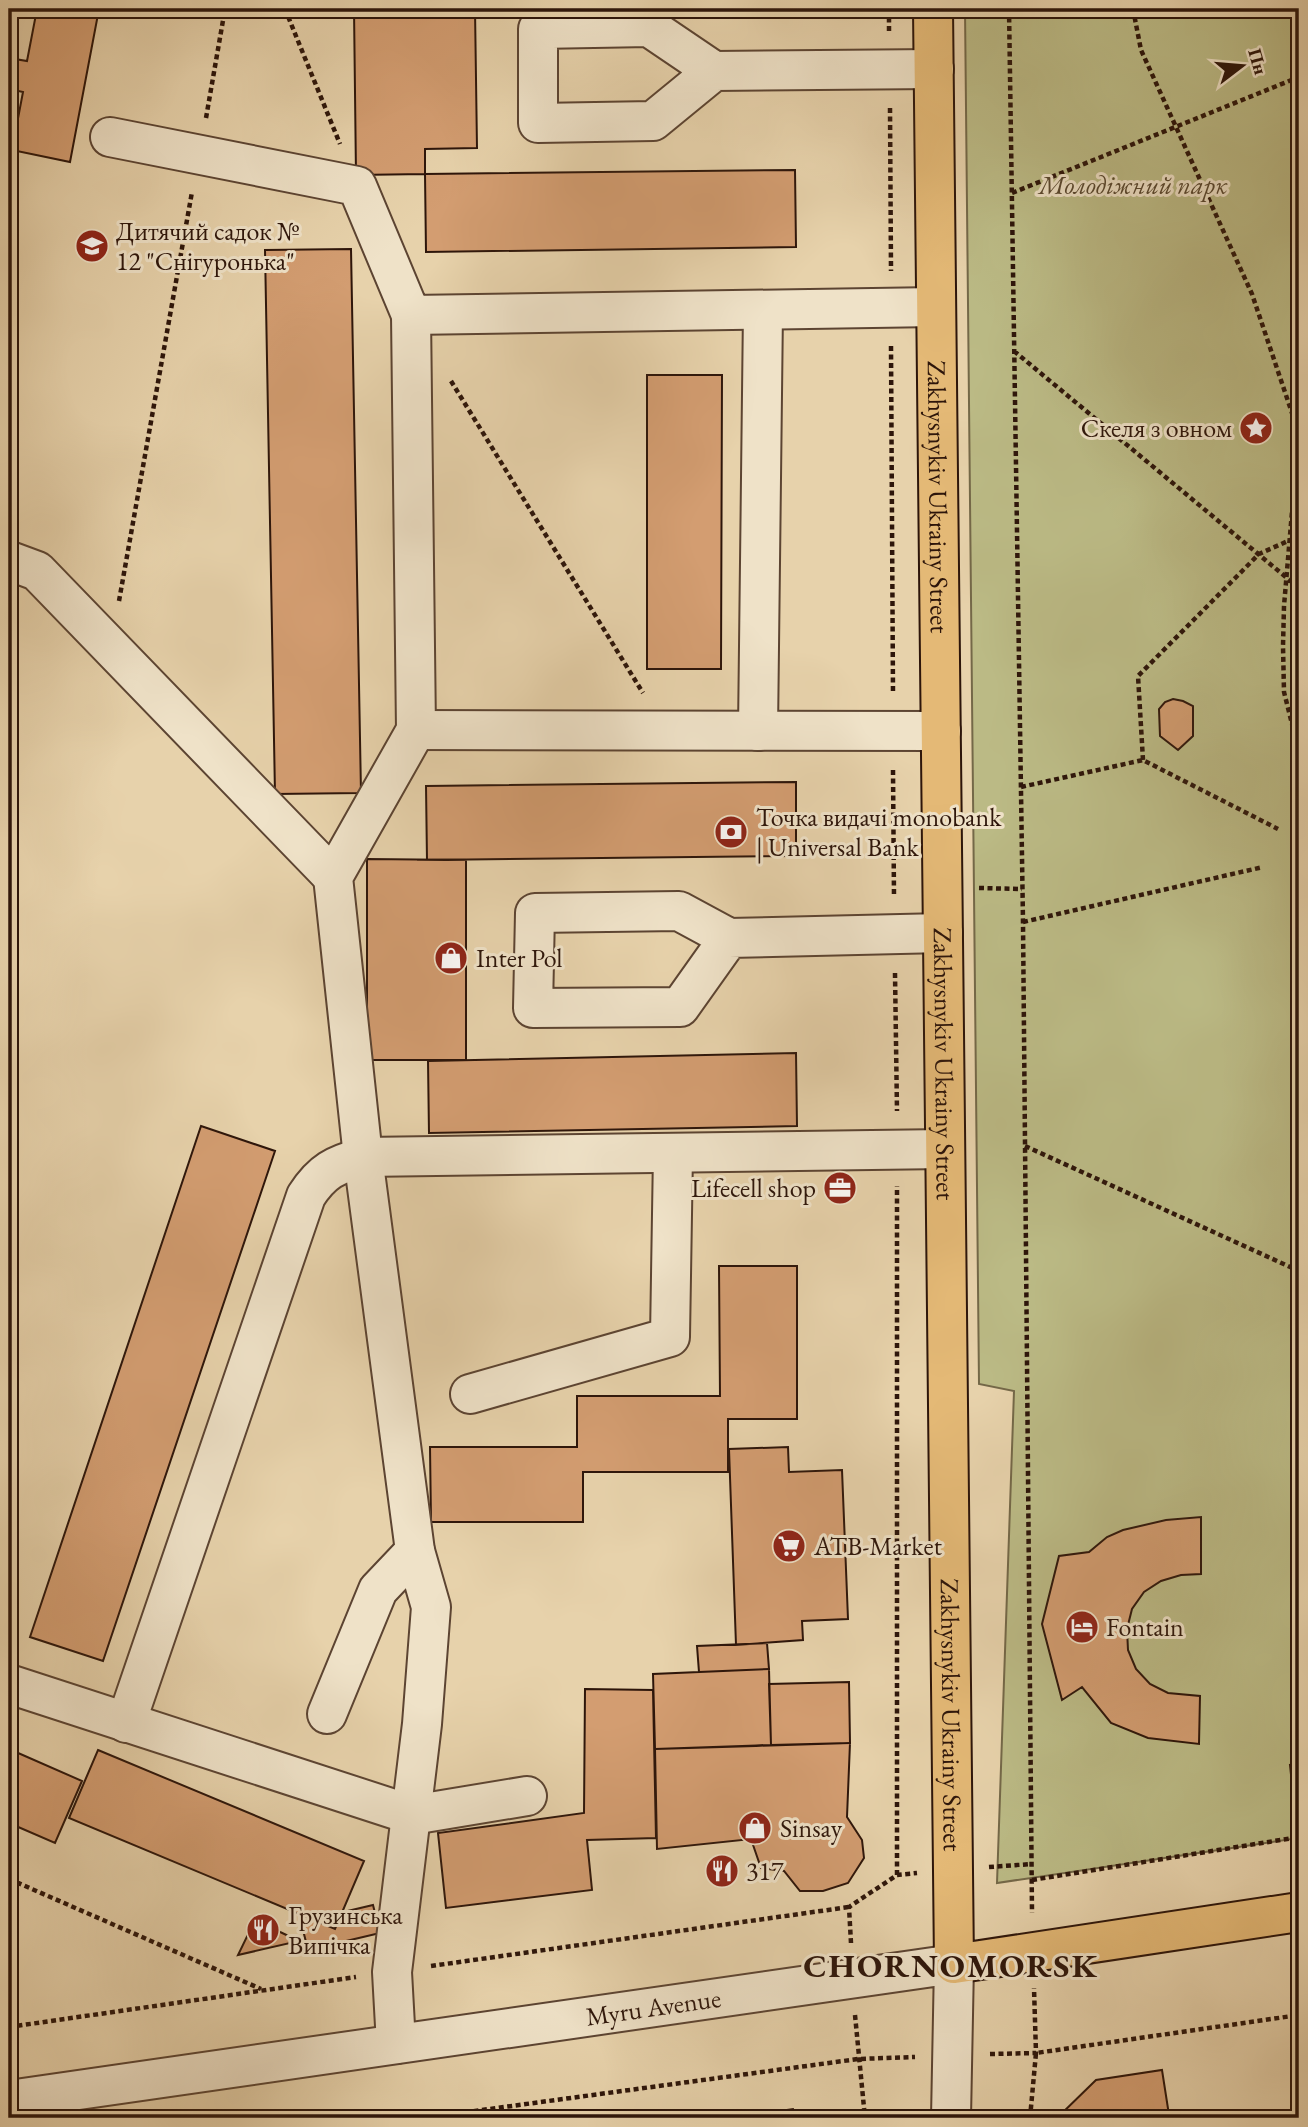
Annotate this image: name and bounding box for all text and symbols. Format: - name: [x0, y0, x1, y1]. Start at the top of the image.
- north arrow: [1206, 32, 1276, 102]
- text: Пн: [1242, 46, 1273, 77]
- park label: Молодіжний парк: [1037, 168, 1228, 202]
- place label: Дитячий садок № 12 "Снігуронька": [116, 214, 299, 278]
- school or university icon: Дитячий садок № 12 "Снігуронька": [73, 227, 111, 265]
- street label: Zakhysnykiv Ukrainy Street: [920, 360, 957, 634]
- place icon: Скеля з овном: [1237, 409, 1275, 447]
- place label: Скеля з овном: [1081, 411, 1232, 445]
- place label: Точка видачі monobank | Universal Bank: [756, 800, 1002, 864]
- bank icon: Точка видачі monobank | Universal Bank: [712, 813, 750, 851]
- street label: Zakhysnykiv Ukrainy Street: [926, 927, 963, 1201]
- shop icon: Inter Pol: [432, 939, 470, 977]
- place label: Inter Pol: [476, 941, 563, 975]
- office icon: Lifecell shop: [821, 1169, 859, 1207]
- place label: Lifecell shop: [691, 1171, 816, 1205]
- supermarket icon: ATB-Market: [770, 1527, 808, 1565]
- place label: ATB-Market: [813, 1529, 942, 1563]
- street label: Zakhysnykiv Ukrainy Street: [933, 1578, 970, 1852]
- hotel icon: Fontain: [1063, 1608, 1101, 1646]
- place label: Fontain: [1106, 1610, 1184, 1644]
- shop icon: Sinsay: [736, 1809, 774, 1847]
- place label: Sinsay: [780, 1811, 843, 1845]
- restaurant icon: 317: [703, 1852, 741, 1890]
- place label: 317: [746, 1854, 784, 1888]
- place label: Грузинська Випічка: [288, 1898, 403, 1962]
- restaurant icon: Грузинська Випічка: [244, 1911, 282, 1949]
- district label: CHORNOMORSK: [803, 1944, 1099, 1987]
- street label: Myru Avenue: [584, 1981, 723, 2034]

